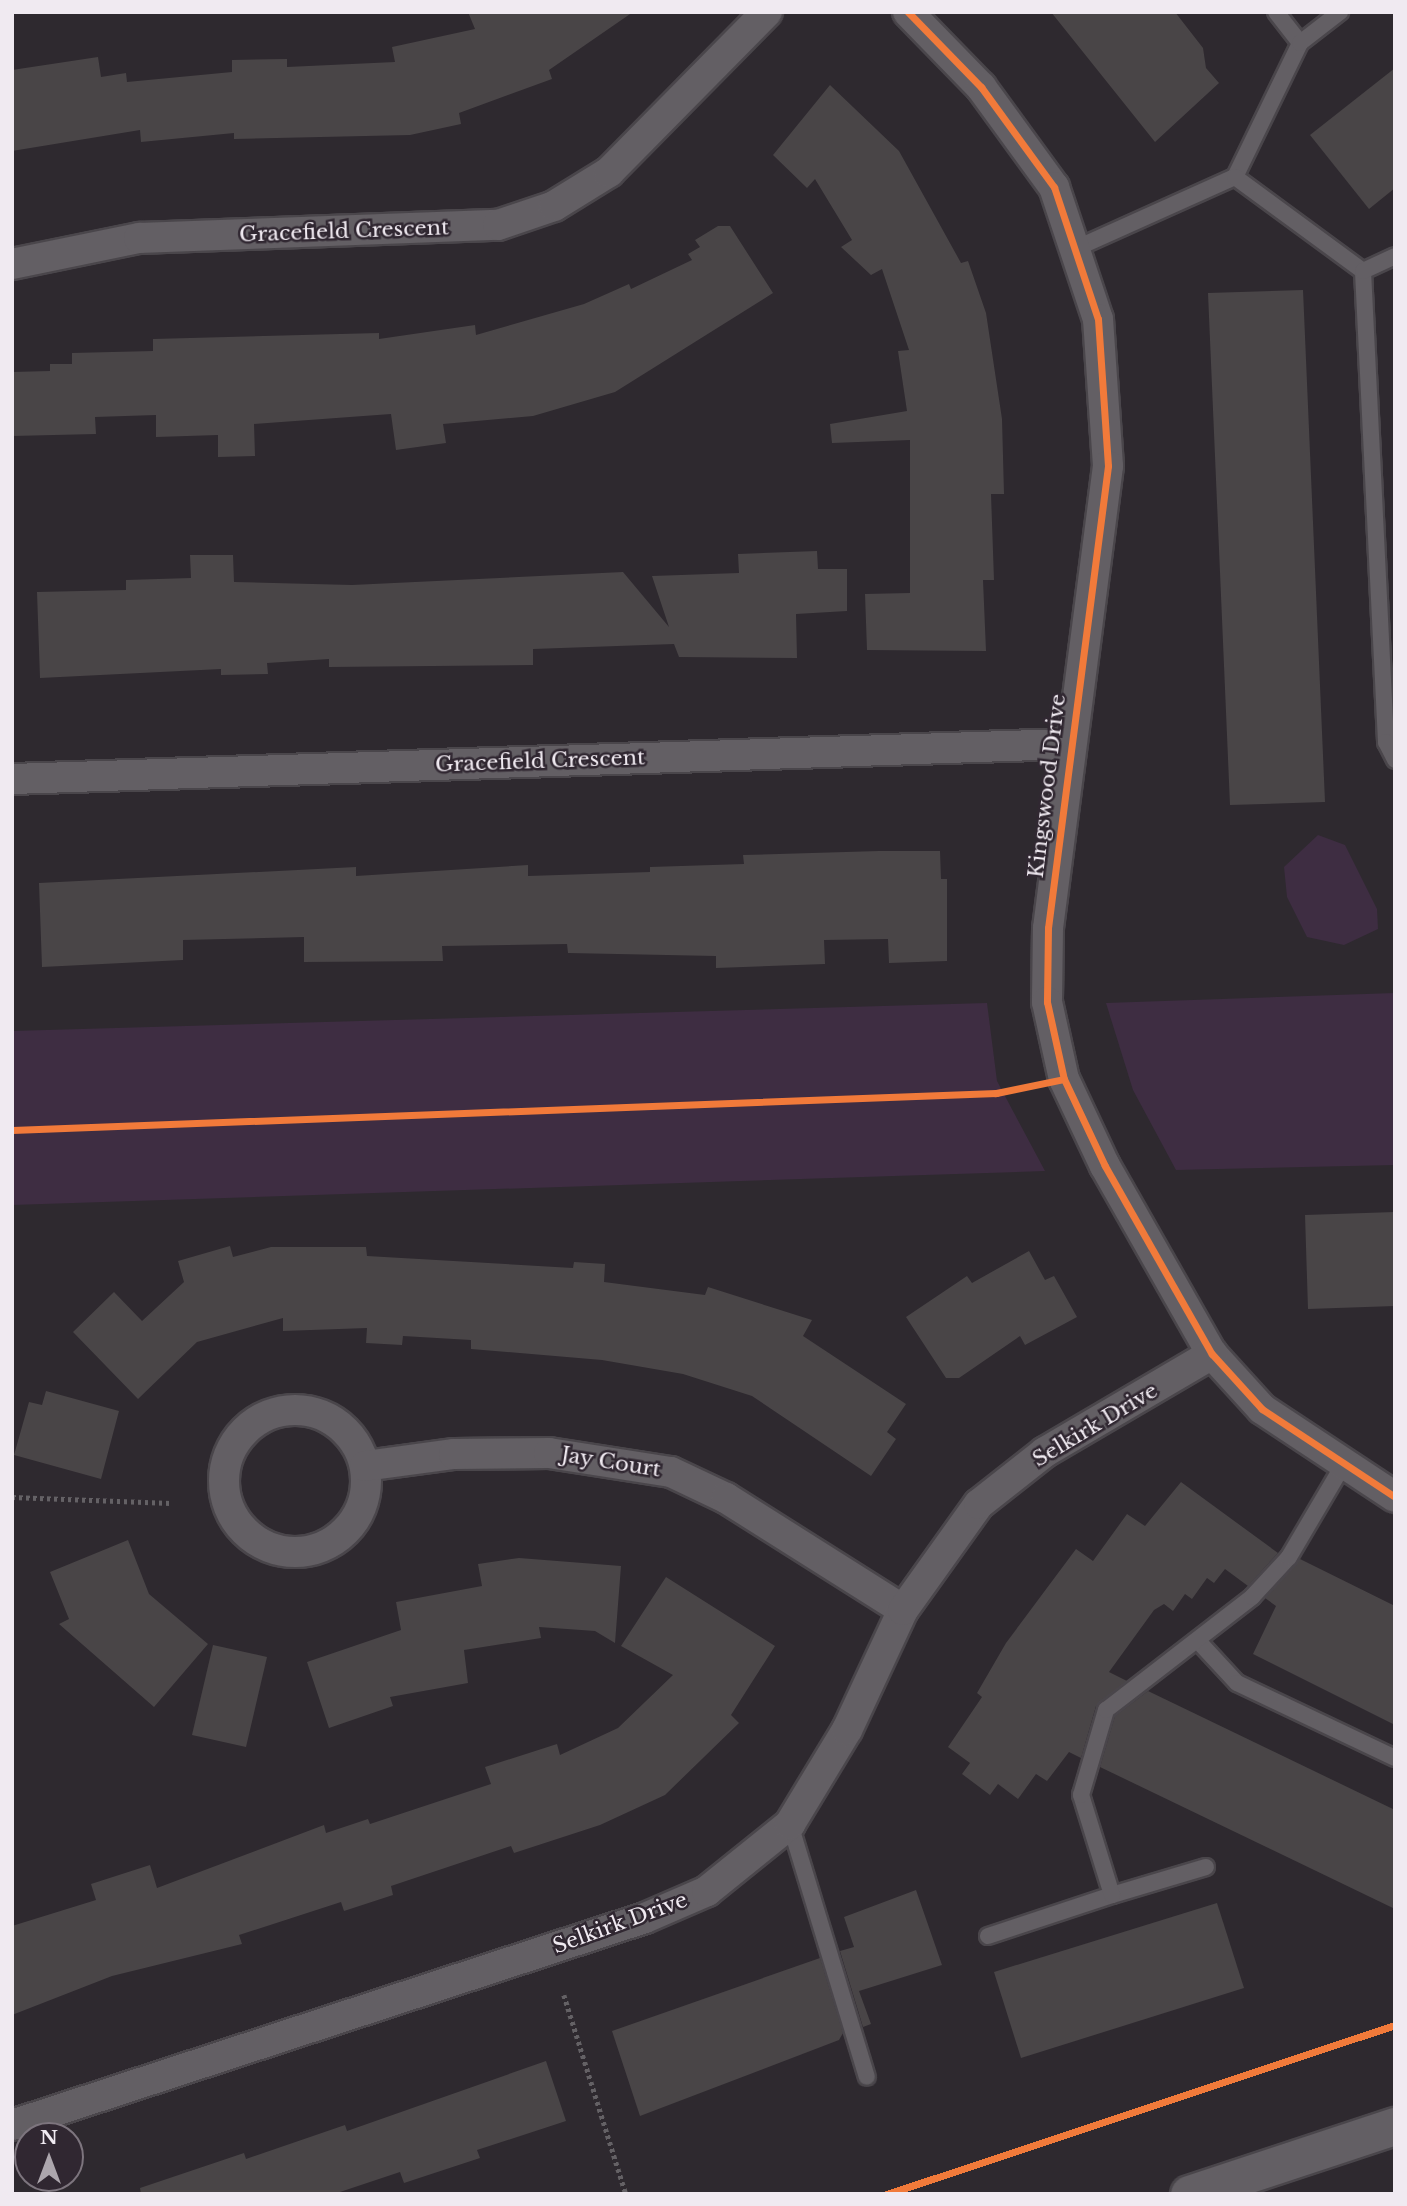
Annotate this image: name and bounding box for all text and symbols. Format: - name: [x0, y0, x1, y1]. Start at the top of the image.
- street label: Gracefield Crescent: [239, 215, 449, 247]
- street label: Kingswood Drive: [1023, 693, 1071, 879]
- street label: Gracefield Crescent: [435, 745, 645, 777]
- street label: Selkirk Drive: [1028, 1378, 1162, 1472]
- street label: Jay Court: [559, 1442, 663, 1482]
- street label: Selkirk Drive: [549, 1887, 691, 1959]
- north arrow: [14, 2122, 84, 2192]
- text: N: [40, 2126, 58, 2149]

